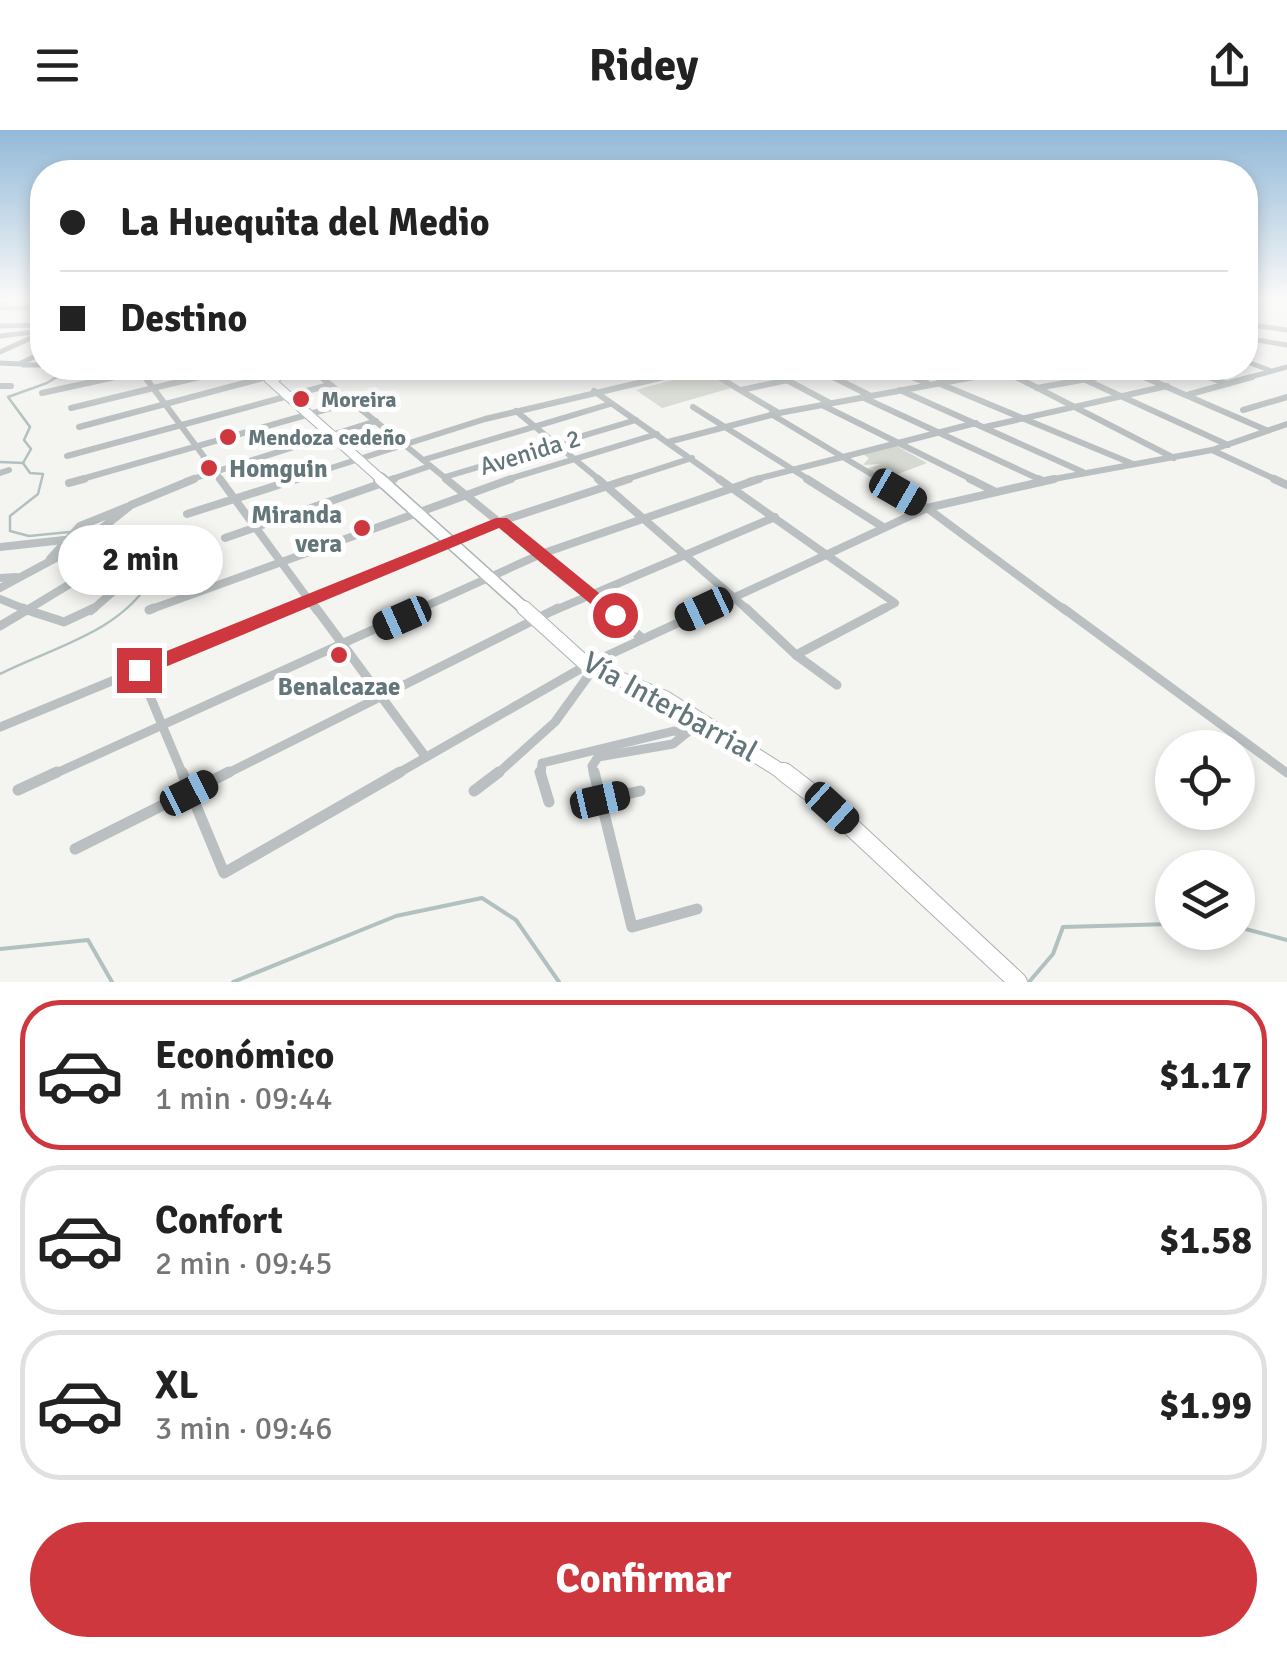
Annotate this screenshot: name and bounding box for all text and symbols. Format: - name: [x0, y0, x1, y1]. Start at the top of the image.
- icon: menu: [30, 38, 85, 93]
- text: Ridey: [589, 38, 698, 93]
- icon: share: [1202, 38, 1257, 93]
- text: La Huequita del Medio: [120, 199, 490, 246]
- text: Destino: [120, 295, 247, 342]
- place label: Moreira: [321, 386, 397, 413]
- marker: Moreira: [290, 388, 312, 410]
- street label: Avenida 2: [476, 422, 584, 482]
- place label: Mendoza cedeño: [248, 424, 406, 451]
- marker: Mendoza cedeño: [217, 426, 239, 448]
- place label: Homguin: [229, 453, 328, 484]
- marker: Homguin: [198, 457, 220, 479]
- car: [865, 464, 931, 520]
- place label: Miranda vera: [251, 499, 342, 559]
- marker: Miranda vera: [351, 517, 373, 539]
- callout: 2 min: [56, 525, 222, 595]
- text: 2 min: [102, 540, 179, 579]
- car: [670, 583, 738, 635]
- car: [368, 592, 436, 644]
- route start: [593, 593, 638, 638]
- marker: Benalcazae: [328, 644, 350, 666]
- street label: Vía Interbarrial: [576, 644, 764, 770]
- route end: [117, 648, 162, 693]
- place label: Benalcazae: [278, 671, 400, 702]
- map controls: [1155, 730, 1255, 950]
- button: locate: [1155, 730, 1255, 830]
- car: [155, 766, 223, 820]
- car: [800, 777, 864, 839]
- car: [567, 779, 633, 821]
- button: layers: [1155, 850, 1255, 950]
- icon: car: [35, 1030, 125, 1120]
- text: Económico: [155, 1032, 334, 1079]
- text: $1.17: [1159, 1052, 1252, 1099]
- text: 1 min · 09:44: [155, 1079, 333, 1118]
- icon: car: [35, 1195, 125, 1285]
- text: Confort: [155, 1197, 283, 1244]
- text: $1.58: [1159, 1217, 1252, 1264]
- text: 2 min · 09:45: [155, 1244, 333, 1283]
- icon: car: [35, 1360, 125, 1450]
- text: XL: [155, 1362, 198, 1409]
- text: $1.99: [1159, 1382, 1252, 1429]
- text: 3 min · 09:46: [155, 1409, 333, 1448]
- button: Confirmar: [30, 1522, 1257, 1637]

